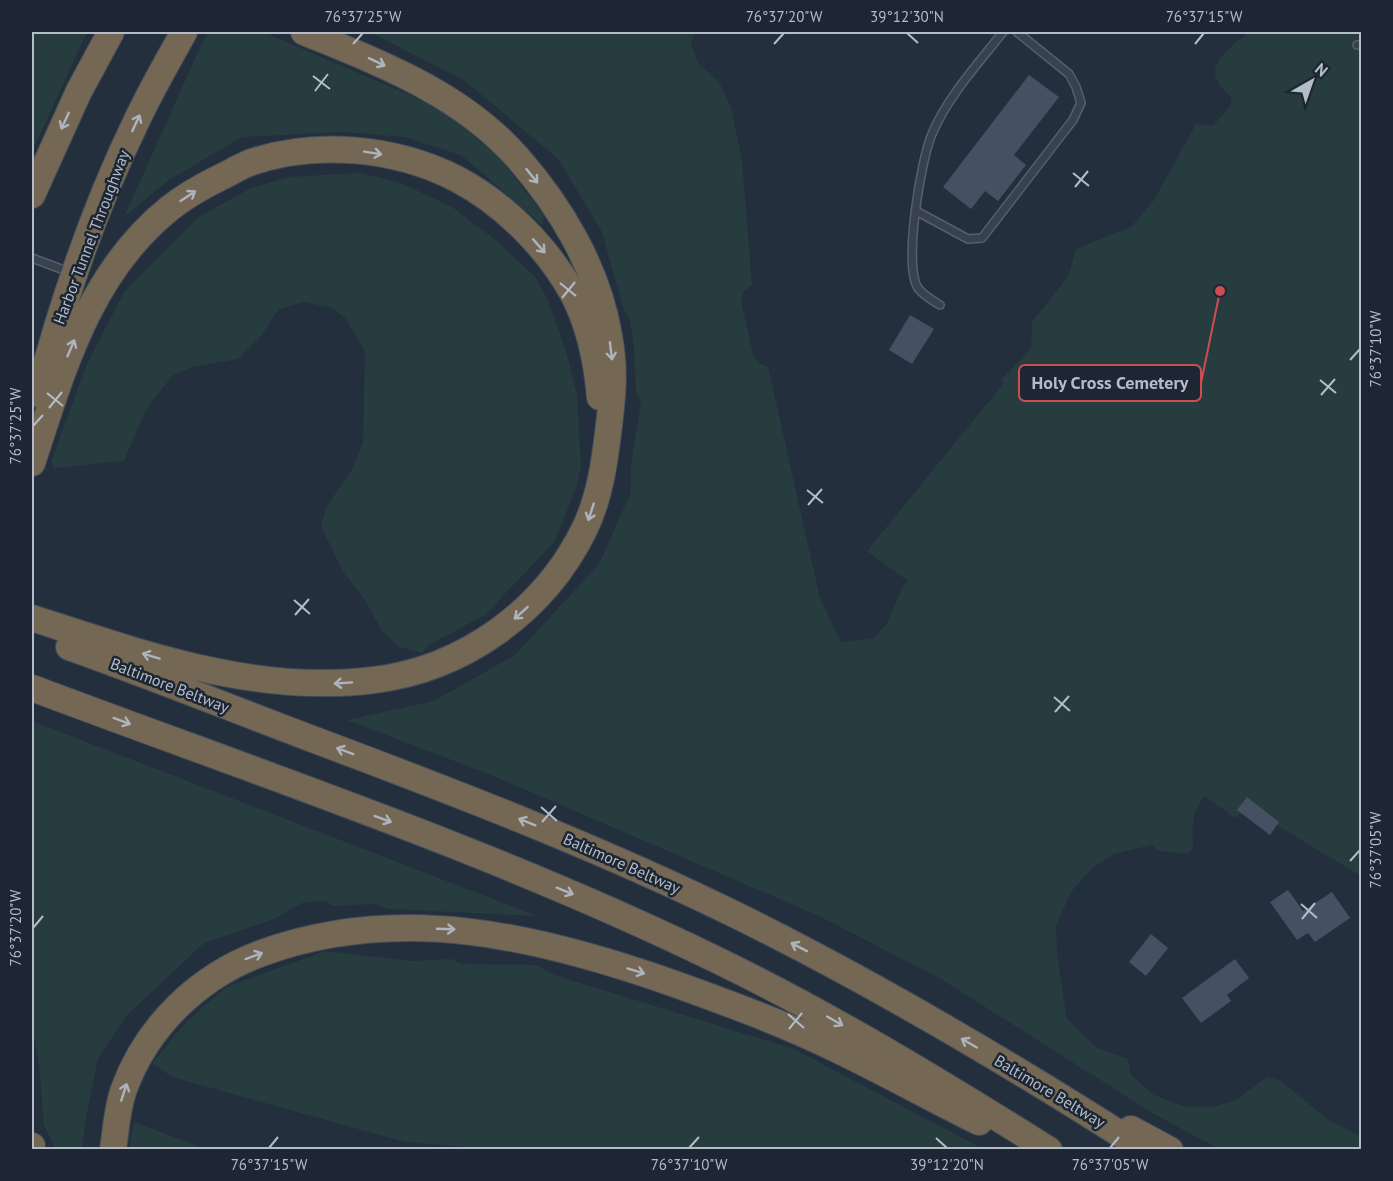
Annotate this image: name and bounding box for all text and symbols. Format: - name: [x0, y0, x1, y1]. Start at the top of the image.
- text: 76°37'25"W: [325, 7, 402, 26]
- text: 76°37'20"W: [746, 7, 823, 26]
- text: 39°12'30"N: [870, 7, 944, 26]
- text: 76°37'15"W: [1166, 7, 1243, 26]
- north arrow: [1282, 51, 1342, 111]
- one-way arrow: [368, 57, 386, 69]
- text: N: [1311, 58, 1332, 81]
- one-way arrow: [58, 111, 70, 129]
- one-way arrow: [131, 114, 143, 132]
- street label: Harbor Tunnel Throughway: [48, 146, 134, 327]
- one-way arrow: [362, 148, 382, 159]
- one-way arrow: [526, 168, 539, 184]
- one-way arrow: [179, 190, 196, 203]
- one-way arrow: [532, 238, 546, 253]
- text: 76°37'10"W: [1366, 310, 1385, 387]
- one-way arrow: [66, 340, 77, 358]
- one-way arrow: [606, 341, 617, 361]
- callout: Holy Cross Cemetery: [1019, 365, 1201, 401]
- text: Holy Cross Cemetery: [1032, 371, 1189, 394]
- text: 76°37'25"W: [6, 387, 25, 464]
- one-way arrow: [584, 502, 595, 521]
- one-way arrow: [513, 605, 528, 620]
- one-way arrow: [142, 650, 161, 661]
- street label: Baltimore Beltway: [108, 653, 233, 717]
- one-way arrow: [334, 677, 354, 688]
- one-way arrow: [112, 717, 131, 728]
- one-way arrow: [336, 745, 355, 756]
- text: 76°37'05"W: [1366, 811, 1385, 888]
- one-way arrow: [374, 814, 392, 825]
- one-way arrow: [518, 816, 537, 827]
- street label: Baltimore Beltway: [560, 828, 684, 898]
- one-way arrow: [555, 886, 573, 897]
- text: 76°37'20"W: [6, 889, 25, 966]
- one-way arrow: [436, 924, 456, 935]
- one-way arrow: [791, 941, 809, 953]
- one-way arrow: [244, 949, 263, 960]
- one-way arrow: [626, 966, 645, 977]
- one-way arrow: [826, 1015, 843, 1027]
- one-way arrow: [961, 1036, 978, 1048]
- street label: Baltimore Beltway: [991, 1050, 1110, 1132]
- one-way arrow: [119, 1083, 130, 1102]
- text: 76°37'15"W: [231, 1155, 308, 1174]
- text: 76°37'10"W: [651, 1155, 728, 1174]
- text: 39°12'20"N: [910, 1155, 984, 1174]
- text: 76°37'05"W: [1072, 1155, 1149, 1174]

